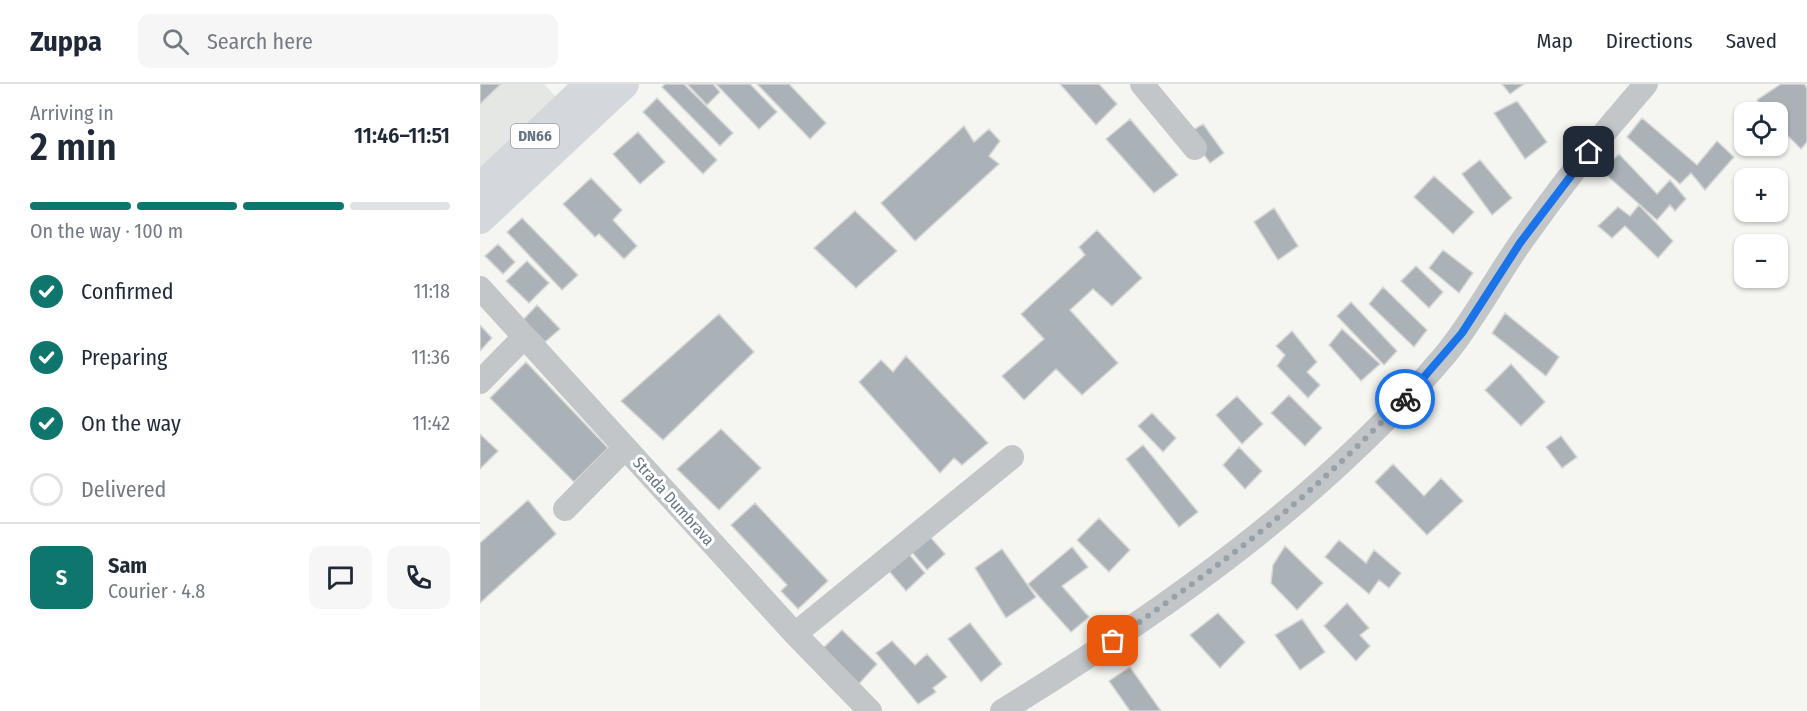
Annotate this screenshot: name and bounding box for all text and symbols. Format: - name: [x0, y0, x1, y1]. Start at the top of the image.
- search box: [138, 14, 558, 68]
- text: Zuppa: [30, 25, 102, 58]
- icon: search: [159, 25, 192, 58]
- text: Search here: [207, 28, 313, 55]
- text: Map: [1536, 28, 1573, 54]
- text: Directions: [1606, 28, 1693, 54]
- text: Saved: [1726, 28, 1777, 54]
- text: Arriving in: [30, 101, 114, 125]
- map controls: [1734, 102, 1788, 288]
- button: locate: [1734, 102, 1788, 156]
- text: 11:46–11:51: [354, 122, 450, 149]
- text: 2 min: [30, 124, 117, 170]
- road number: DN66: [511, 124, 559, 148]
- pin: [1563, 126, 1614, 177]
- icon: home: [1572, 135, 1605, 168]
- button: +: [1734, 168, 1788, 222]
- text: On the way · 100 m: [30, 219, 183, 243]
- button: −: [1734, 234, 1788, 288]
- icon: check: [30, 275, 63, 308]
- text: Confirmed: [81, 278, 174, 305]
- text: 11:18: [413, 279, 450, 303]
- icon: check: [30, 341, 63, 374]
- text: Preparing: [81, 344, 167, 371]
- text: 11:36: [411, 345, 450, 369]
- courier: [1375, 369, 1435, 429]
- icon: bike: [1389, 383, 1422, 416]
- icon: check: [30, 407, 63, 440]
- text: On the way: [81, 410, 181, 437]
- text: 11:42: [412, 411, 450, 435]
- street label: Strada Dumbrava: [629, 453, 718, 549]
- text: Delivered: [81, 476, 166, 503]
- button: chat: [309, 546, 372, 609]
- button: phone: [387, 546, 450, 609]
- text: Sam: [108, 552, 147, 579]
- text: S: [56, 564, 67, 591]
- text: Courier · 4.8: [108, 579, 205, 603]
- pin: [1087, 615, 1138, 666]
- icon: bag: [1096, 624, 1129, 657]

